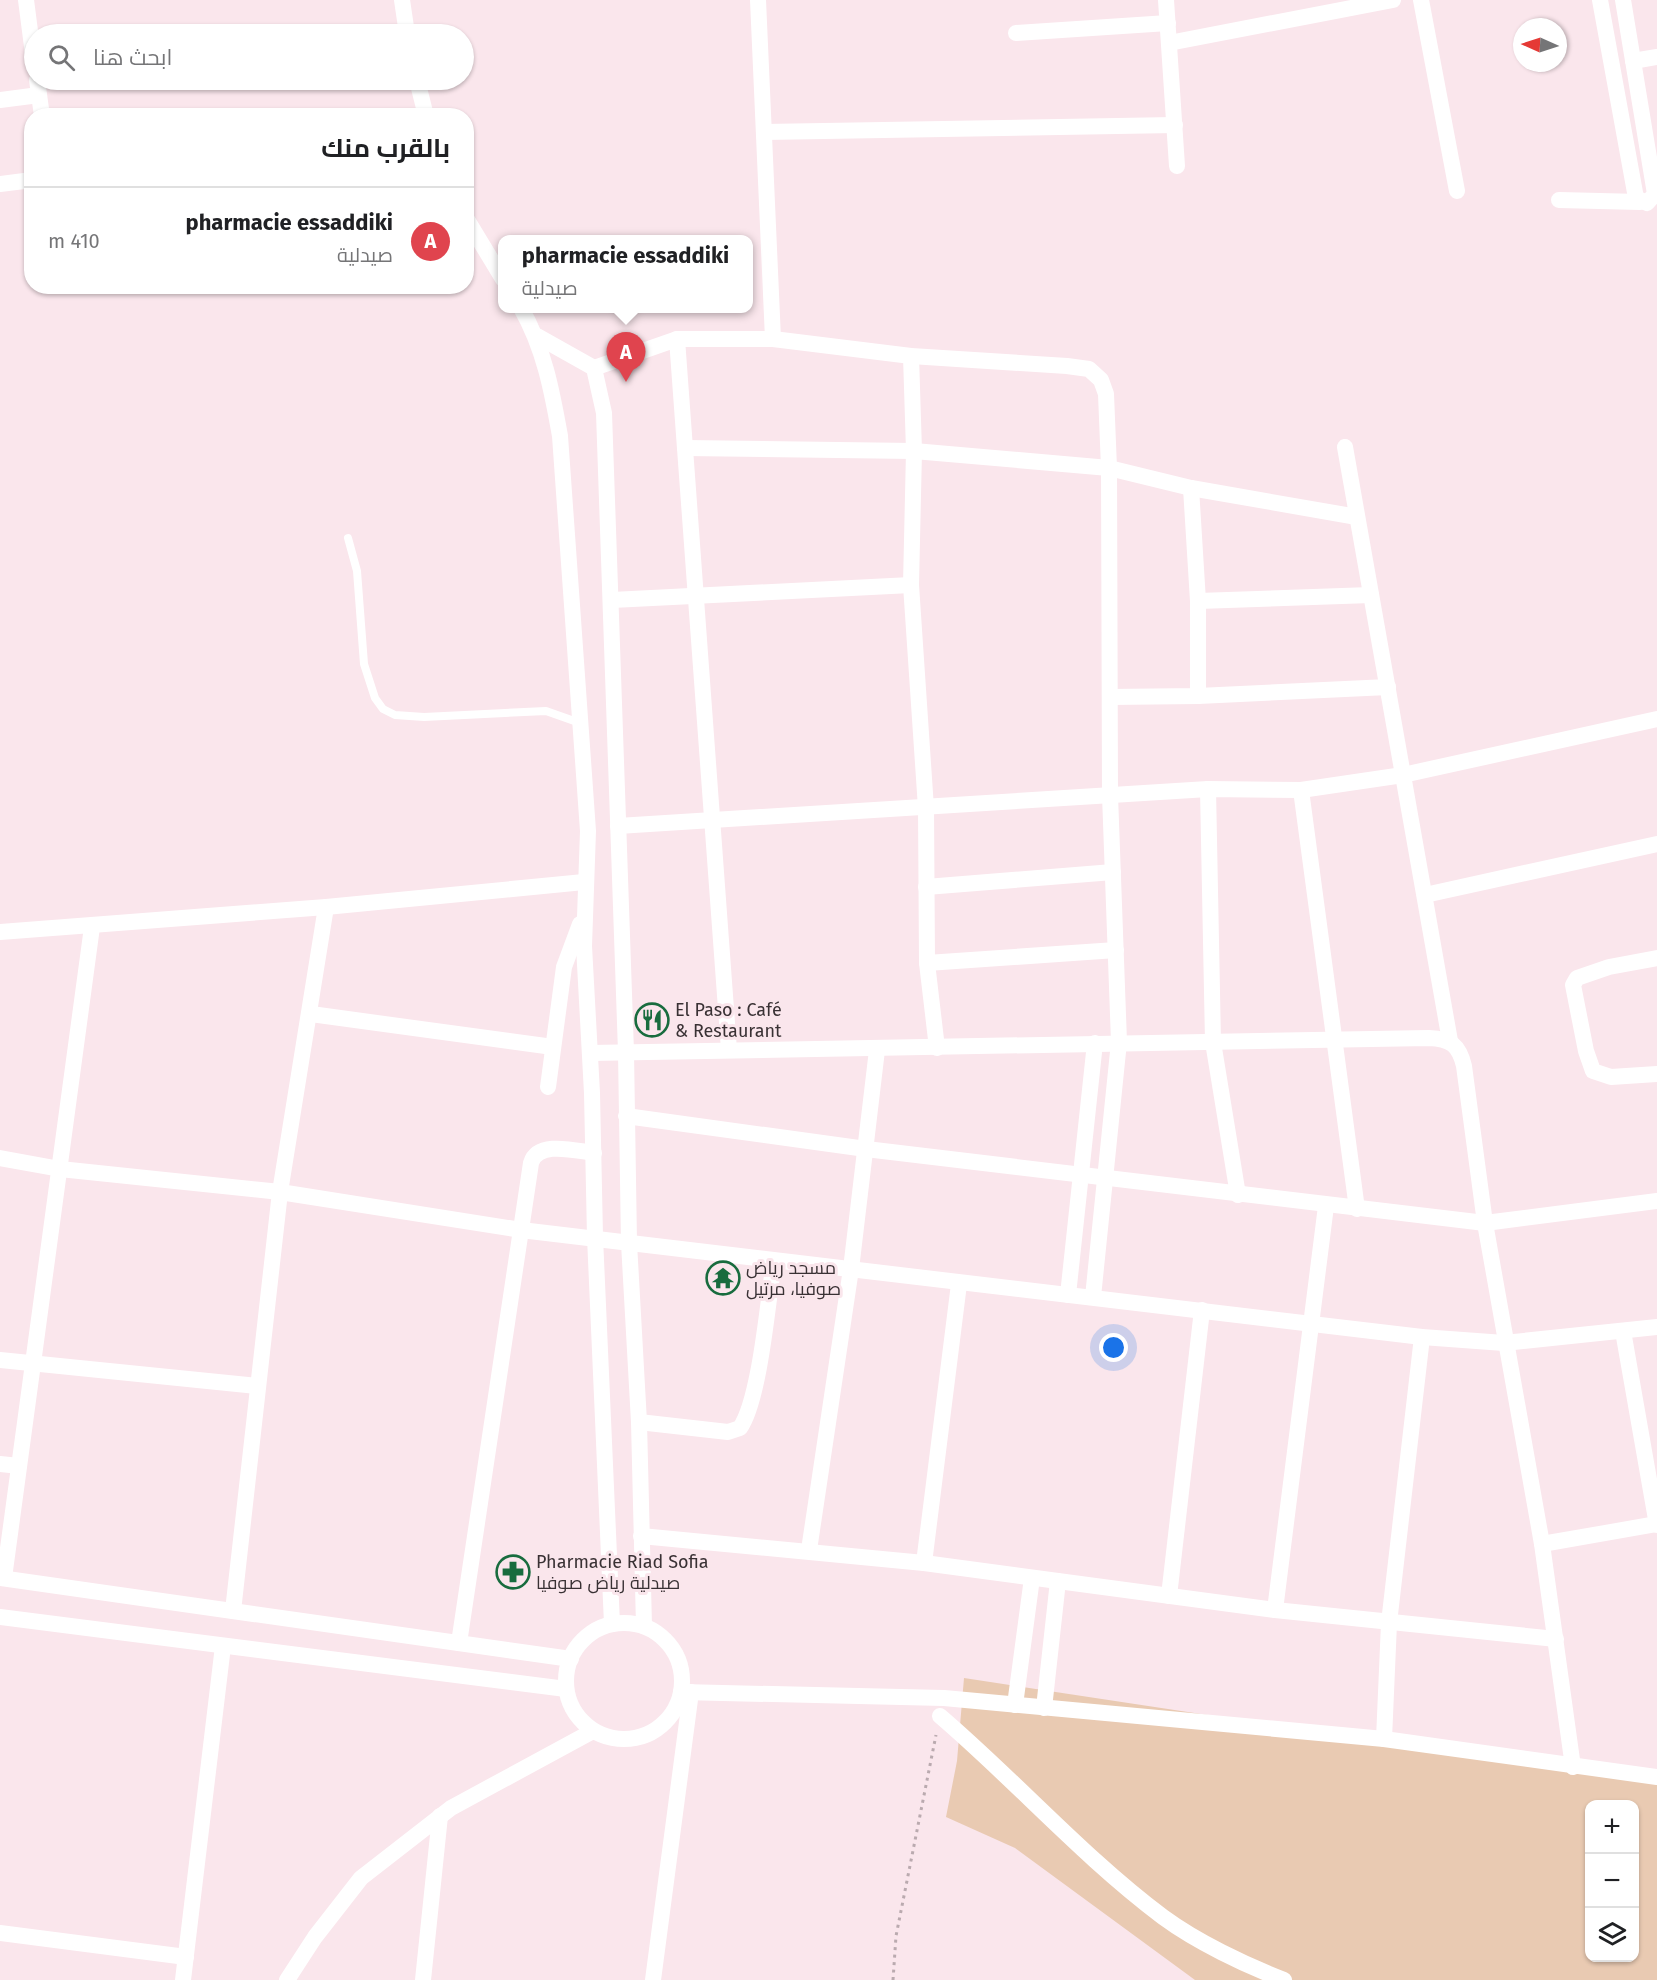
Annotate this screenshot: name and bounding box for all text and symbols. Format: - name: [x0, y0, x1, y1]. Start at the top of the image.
- north arrow: [1513, 18, 1567, 72]
- search box: [24, 24, 474, 90]
- icon: search: [45, 41, 78, 74]
- text: ابحث هنا: [93, 44, 172, 71]
- text: بالقرب منك: [321, 133, 450, 164]
- text: pharmacie essaddiki: [186, 209, 393, 236]
- text: 410 m: [48, 229, 100, 253]
- text: A: [425, 229, 436, 253]
- popup: [498, 235, 753, 313]
- text: pharmacie essaddiki: [522, 242, 729, 269]
- text: صيدلية: [337, 243, 393, 267]
- text: صيدلية: [522, 276, 578, 300]
- pin: A: [606, 332, 646, 382]
- place label: El Paso : Café & Restaurant: [675, 999, 782, 1042]
- restaurant icon: El Paso : Café & Restaurant: [634, 1002, 670, 1038]
- place label: مسجد رياض صوفيا، مرتیل: [746, 1257, 841, 1300]
- temple icon: مسجد رياض صوفيا، مرتیل: [705, 1260, 741, 1296]
- your location: [1099, 1333, 1128, 1362]
- place label: Pharmacie Riad Sofia صيدلية رياض صوفيا: [536, 1551, 709, 1594]
- pharmacy icon: Pharmacie Riad Sofia صيدلية رياض صوفيا: [495, 1554, 531, 1590]
- map controls: [1585, 1800, 1639, 1962]
- button: +: [1585, 1800, 1639, 1854]
- button: −: [1585, 1854, 1639, 1908]
- button: layers: [1585, 1908, 1639, 1962]

